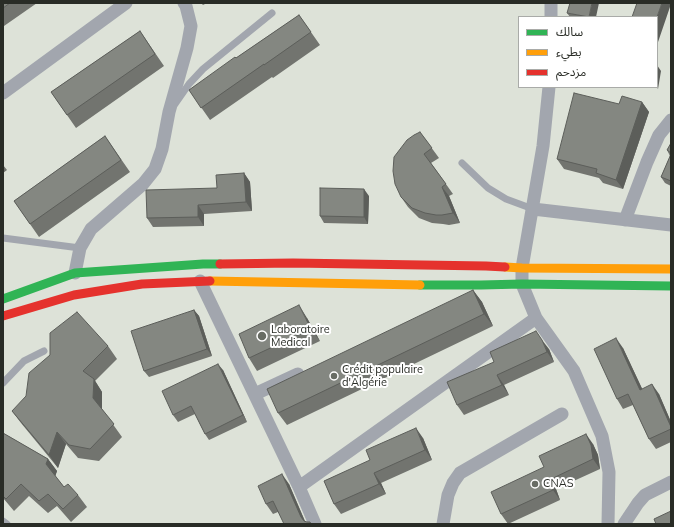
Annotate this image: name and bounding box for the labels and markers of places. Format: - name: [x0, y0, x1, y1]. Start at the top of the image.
- place label: Laboratoire Medical: [271, 323, 330, 349]
- marker: Laboratoire Medical: [256, 330, 268, 342]
- place label: Crédit populaire d'Algérie: [342, 363, 423, 389]
- marker: Crédit populaire d'Algérie: [329, 371, 339, 381]
- place label: CNAS: [543, 477, 574, 491]
- marker: CNAS: [530, 479, 540, 489]

